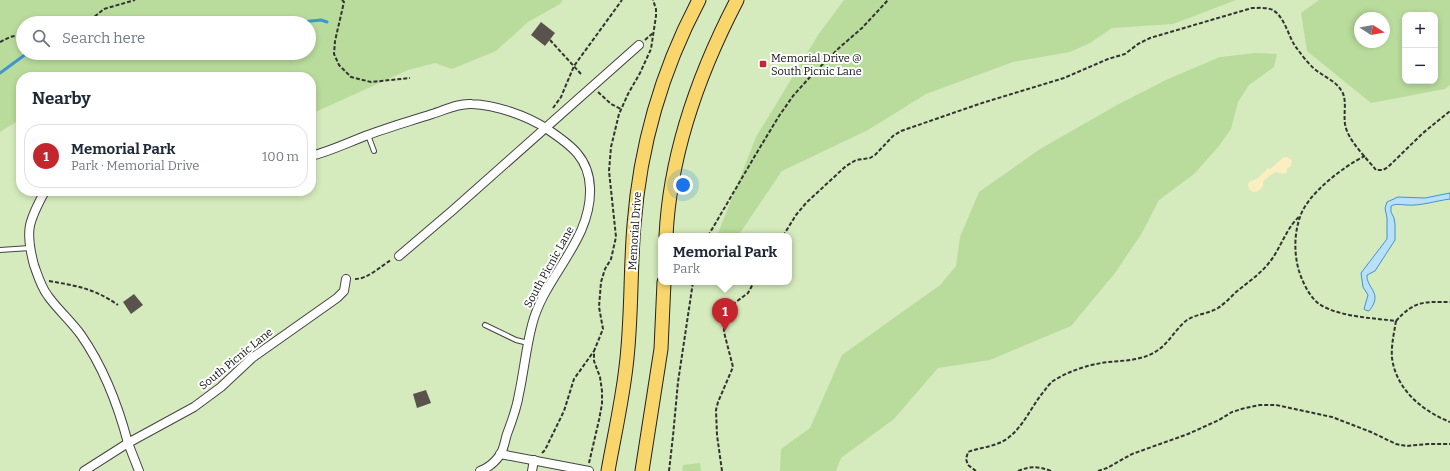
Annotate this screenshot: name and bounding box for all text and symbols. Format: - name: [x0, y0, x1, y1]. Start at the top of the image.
- north arrow: [1354, 12, 1390, 48]
- map controls: [1402, 12, 1438, 84]
- button: +: [1402, 12, 1438, 48]
- search box: [16, 16, 316, 60]
- icon: search: [30, 27, 52, 49]
- text: Search here: [62, 29, 145, 47]
- button: −: [1402, 48, 1438, 84]
- place label: Memorial Drive @ South Picnic Lane: [771, 52, 862, 78]
- marker: Memorial Drive @ South Picnic Lane: [758, 59, 768, 69]
- text: Nearby: [32, 88, 91, 109]
- text: Memorial Park: [71, 140, 176, 158]
- text: 1: [43, 149, 49, 164]
- text: 100 m: [262, 149, 299, 164]
- text: Park · Memorial Drive: [71, 158, 199, 173]
- your location: [673, 175, 693, 195]
- street label: Memorial Drive: [626, 191, 644, 271]
- street label: South Picnic Lane: [521, 224, 577, 310]
- popup: [658, 233, 792, 285]
- text: Memorial Park: [673, 243, 777, 261]
- text: Park: [673, 261, 700, 276]
- pin: 1: [712, 298, 738, 331]
- street label: South Picnic Lane: [197, 325, 275, 393]

